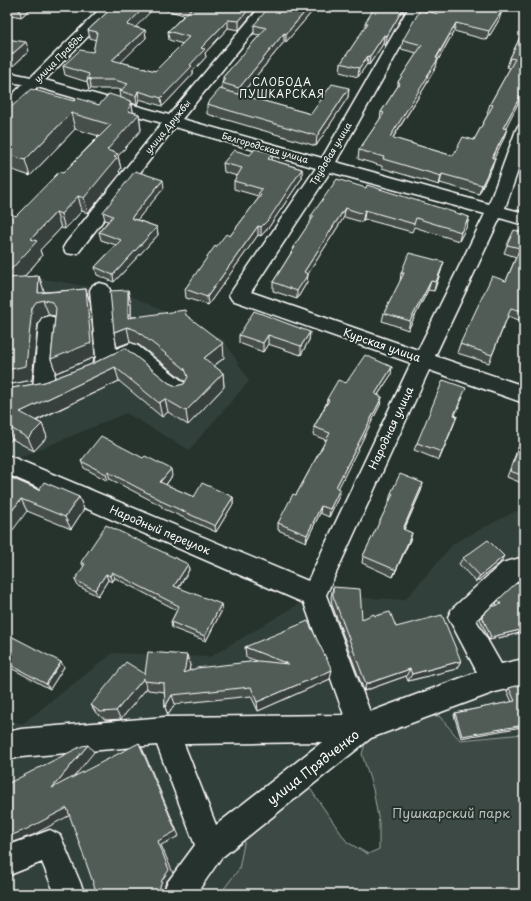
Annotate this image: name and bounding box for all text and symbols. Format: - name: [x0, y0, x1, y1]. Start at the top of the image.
- street label: улица Правды: [30, 29, 86, 85]
- district label: СЛОБОДА ПУШКАРСКАЯ: [239, 74, 325, 101]
- street label: улица Дружбы: [141, 96, 194, 157]
- street label: Трудовая улица: [306, 119, 355, 188]
- street label: Белгородская улица: [220, 128, 310, 166]
- street label: Курская улица: [341, 323, 423, 366]
- street label: Народная улица: [364, 383, 417, 472]
- street label: Народный переулок: [107, 501, 214, 559]
- street label: улица Прядченко: [263, 725, 363, 809]
- park label: Пушкарский парк: [392, 803, 510, 822]

